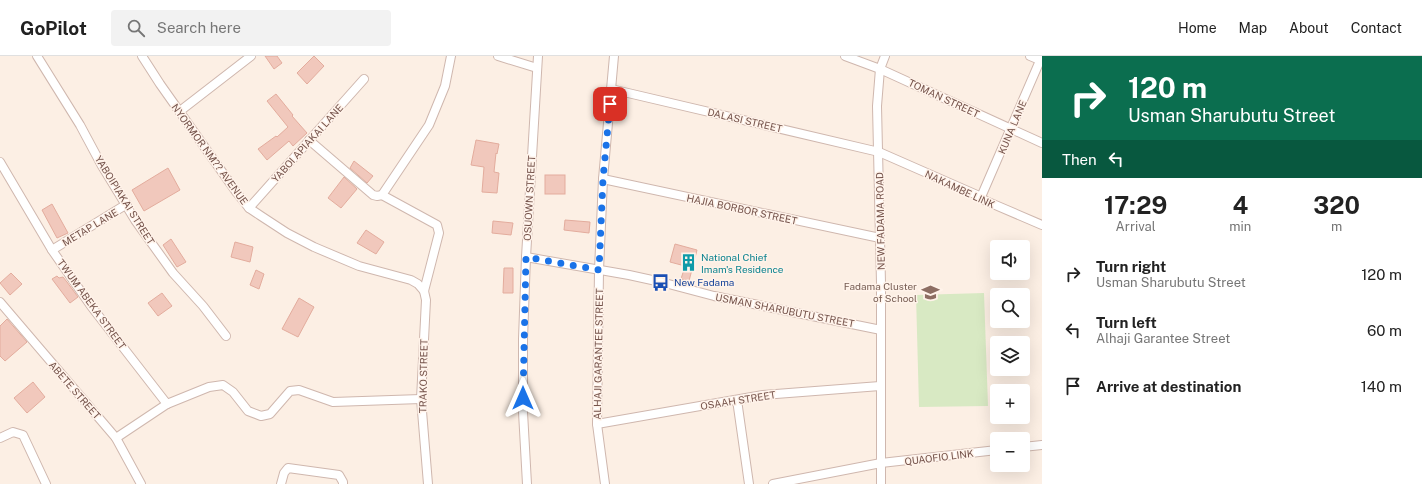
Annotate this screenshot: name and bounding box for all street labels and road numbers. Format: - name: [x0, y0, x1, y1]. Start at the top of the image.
- street label: TOMAN STREET: [907, 76, 981, 120]
- street label: KUNA LANE: [995, 98, 1029, 156]
- street label: NYORMOR NM?? AVENUE: [169, 101, 251, 207]
- street label: YABOI APIAKAI LANE: [269, 101, 345, 185]
- street label: DALASI STREET: [706, 106, 784, 134]
- street label: YABOIPIAKAI STREET: [93, 153, 157, 247]
- street label: OSUOWN STREET: [521, 155, 537, 241]
- street label: NAKAMBE LINK: [923, 168, 997, 211]
- street label: NEW FADAMA ROAD: [873, 172, 887, 270]
- street label: HAJIA BORBOR STREET: [686, 191, 799, 227]
- street label: METAP LANE: [60, 206, 120, 248]
- street label: TWUM ABEKA STREET: [55, 257, 129, 351]
- street label: ALHAJI GARANTEE STREET: [591, 288, 605, 420]
- street label: USMAN SHARUBUTU STREET: [714, 291, 856, 329]
- street label: TRAKO STREET: [416, 339, 430, 413]
- street label: ABETE STREET: [47, 359, 103, 421]
- street label: OSAAH STREET: [700, 388, 777, 412]
- street label: QUAOFIO LINK: [904, 447, 974, 467]

